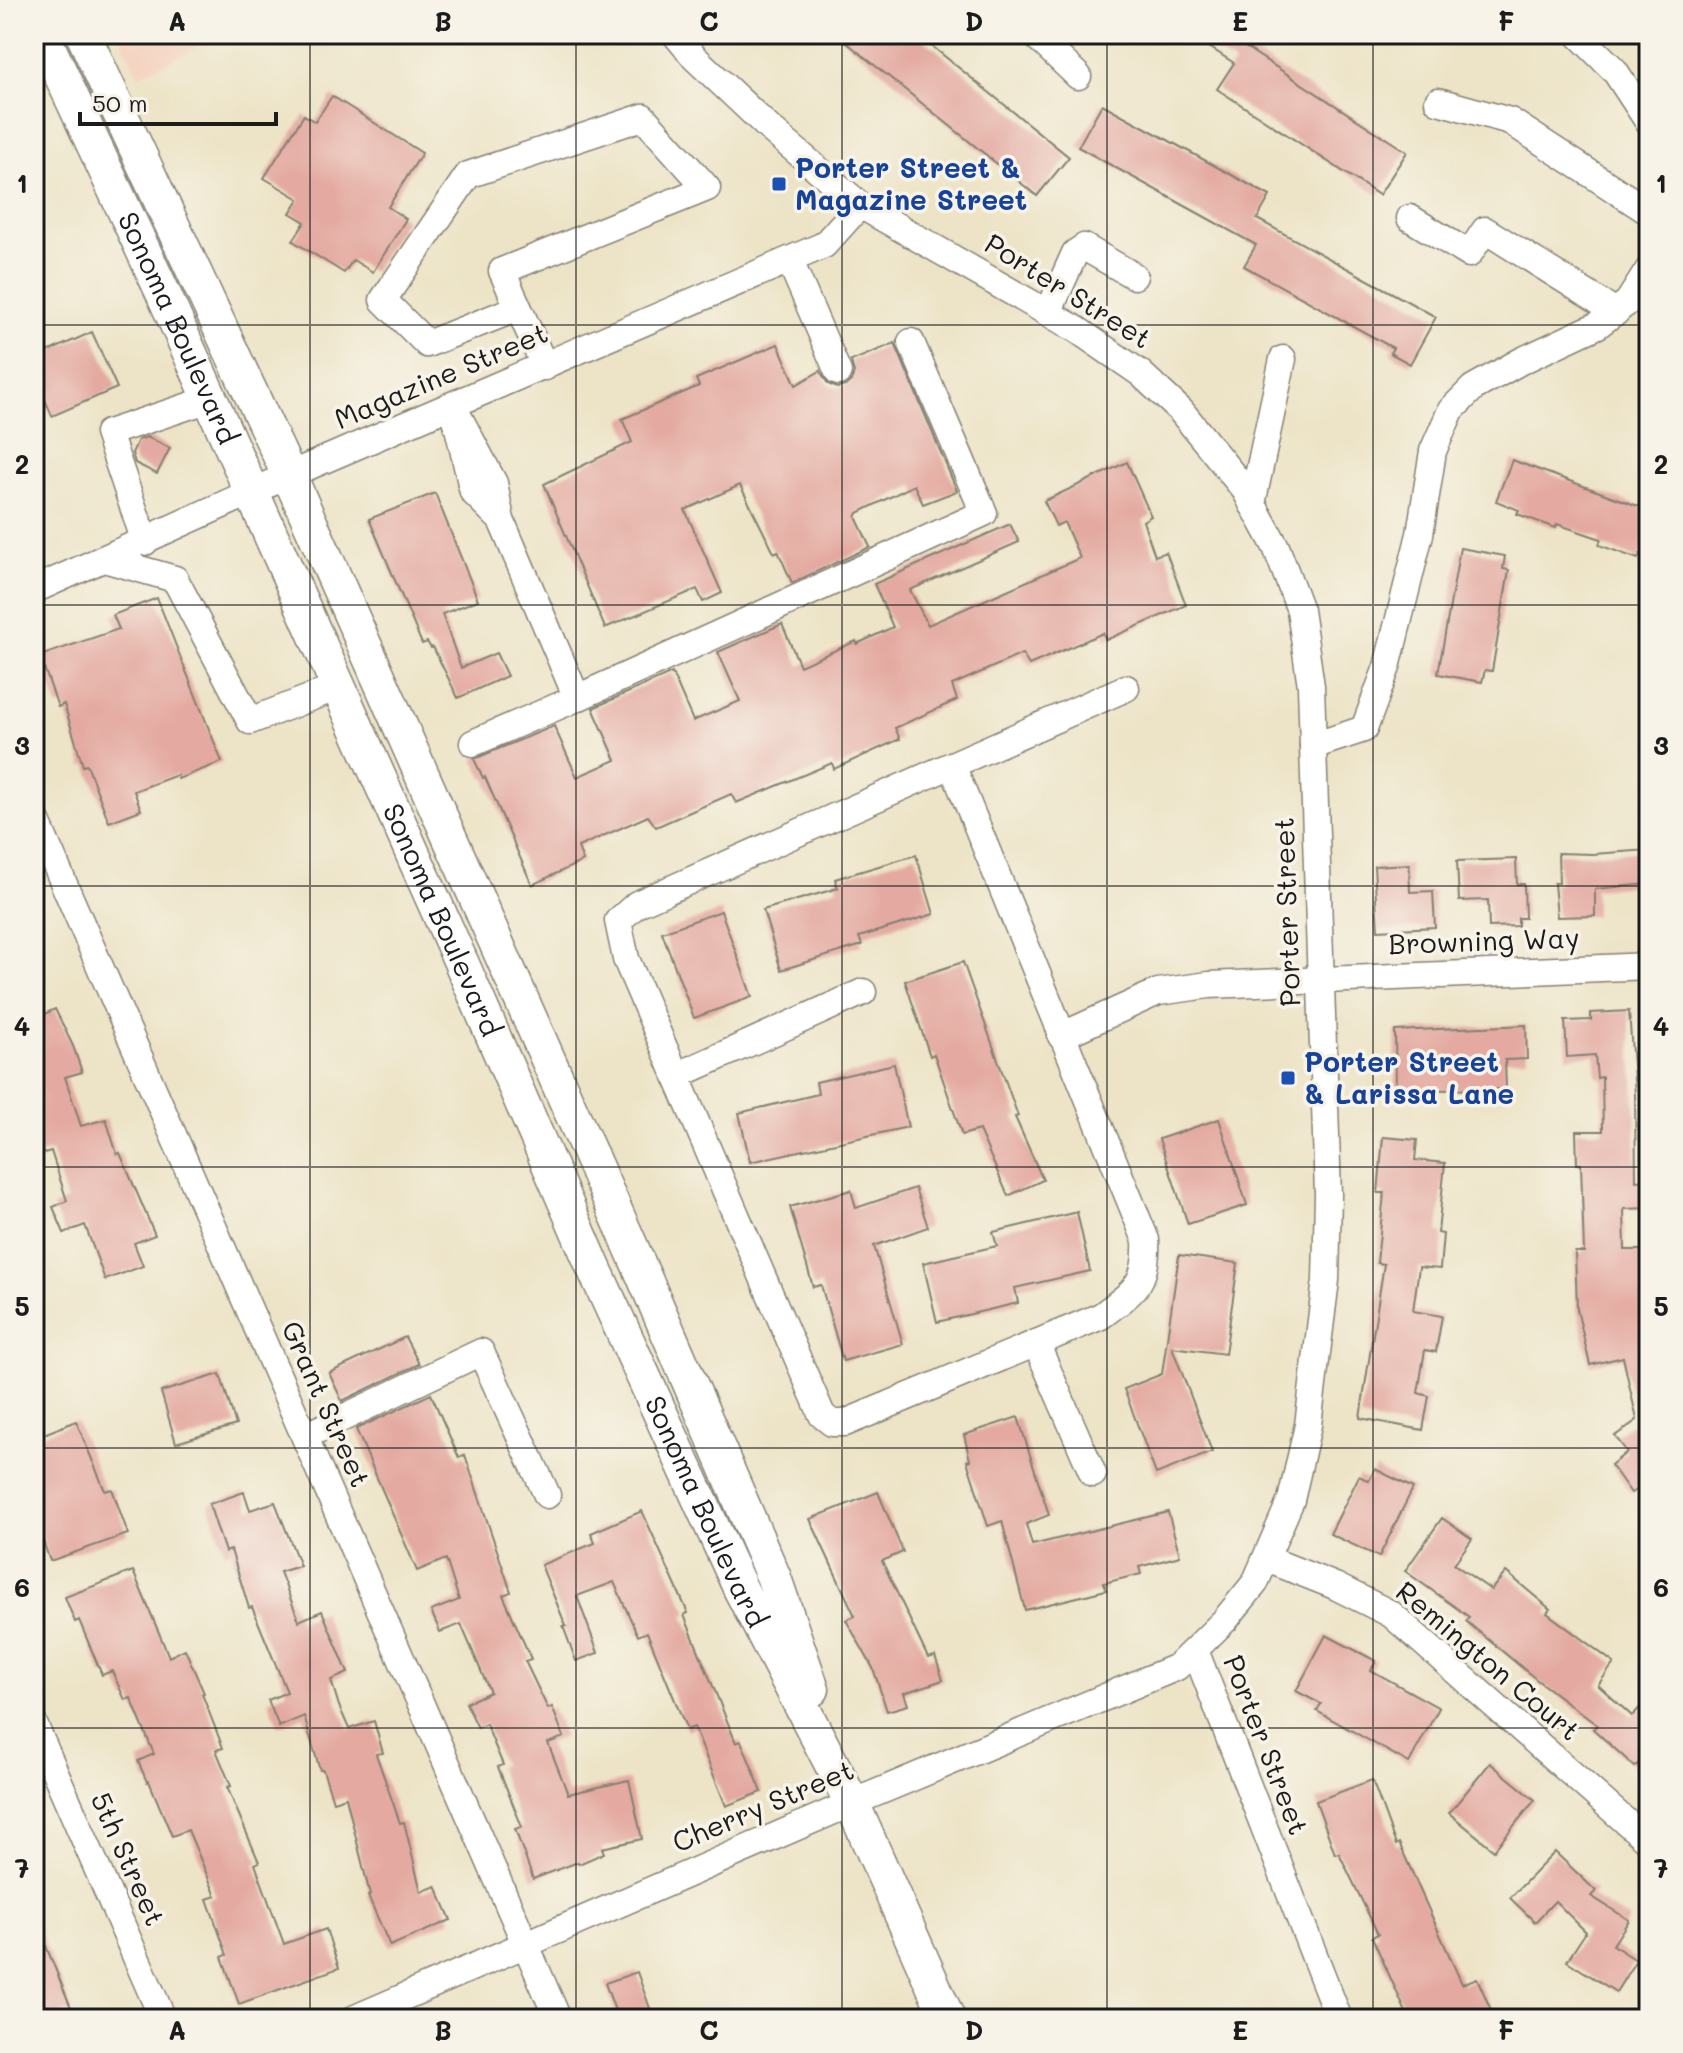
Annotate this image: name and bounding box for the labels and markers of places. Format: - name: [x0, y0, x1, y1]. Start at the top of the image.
- place label: Porter Street & Magazine Street: [795, 149, 1027, 217]
- marker: Porter Street & Magazine Street: [770, 175, 788, 193]
- place label: Porter Street & Larissa Lane: [1304, 1043, 1514, 1111]
- marker: Porter Street & Larissa Lane: [1279, 1069, 1297, 1087]

